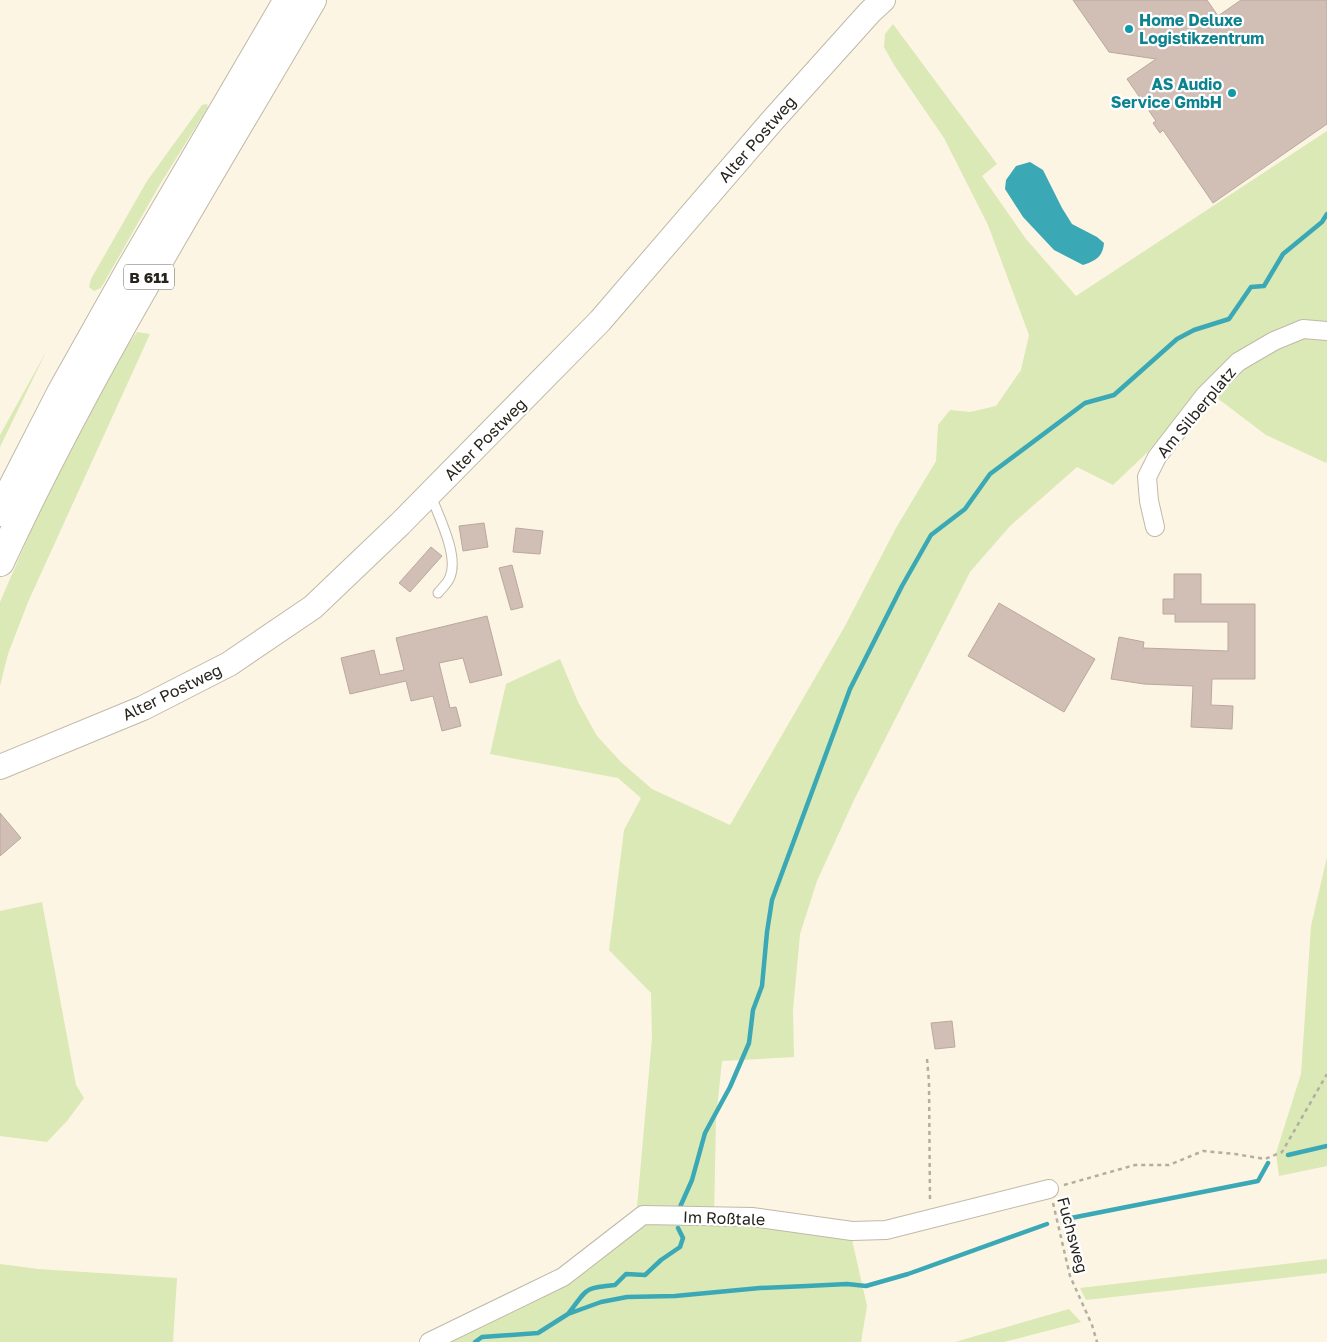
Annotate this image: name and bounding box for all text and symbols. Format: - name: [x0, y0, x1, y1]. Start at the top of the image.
- place label: Home Deluxe Logistikzentrum: [1139, 10, 1264, 48]
- marker: Home Deluxe Logistikzentrum: [1123, 23, 1135, 35]
- place label: AS Audio Service GmbH: [1111, 74, 1222, 112]
- marker: AS Audio Service GmbH: [1226, 87, 1238, 99]
- street label: Alter Postweg: [714, 92, 800, 186]
- road number: B 611: [124, 264, 174, 290]
- street label: Am Silberplatz: [1152, 362, 1240, 462]
- street label: Alter Postweg: [440, 394, 530, 484]
- street label: Alter Postweg: [119, 659, 225, 725]
- street label: Fuchsweg: [1053, 1195, 1093, 1275]
- street label: Im Roßtale: [683, 1207, 765, 1229]

